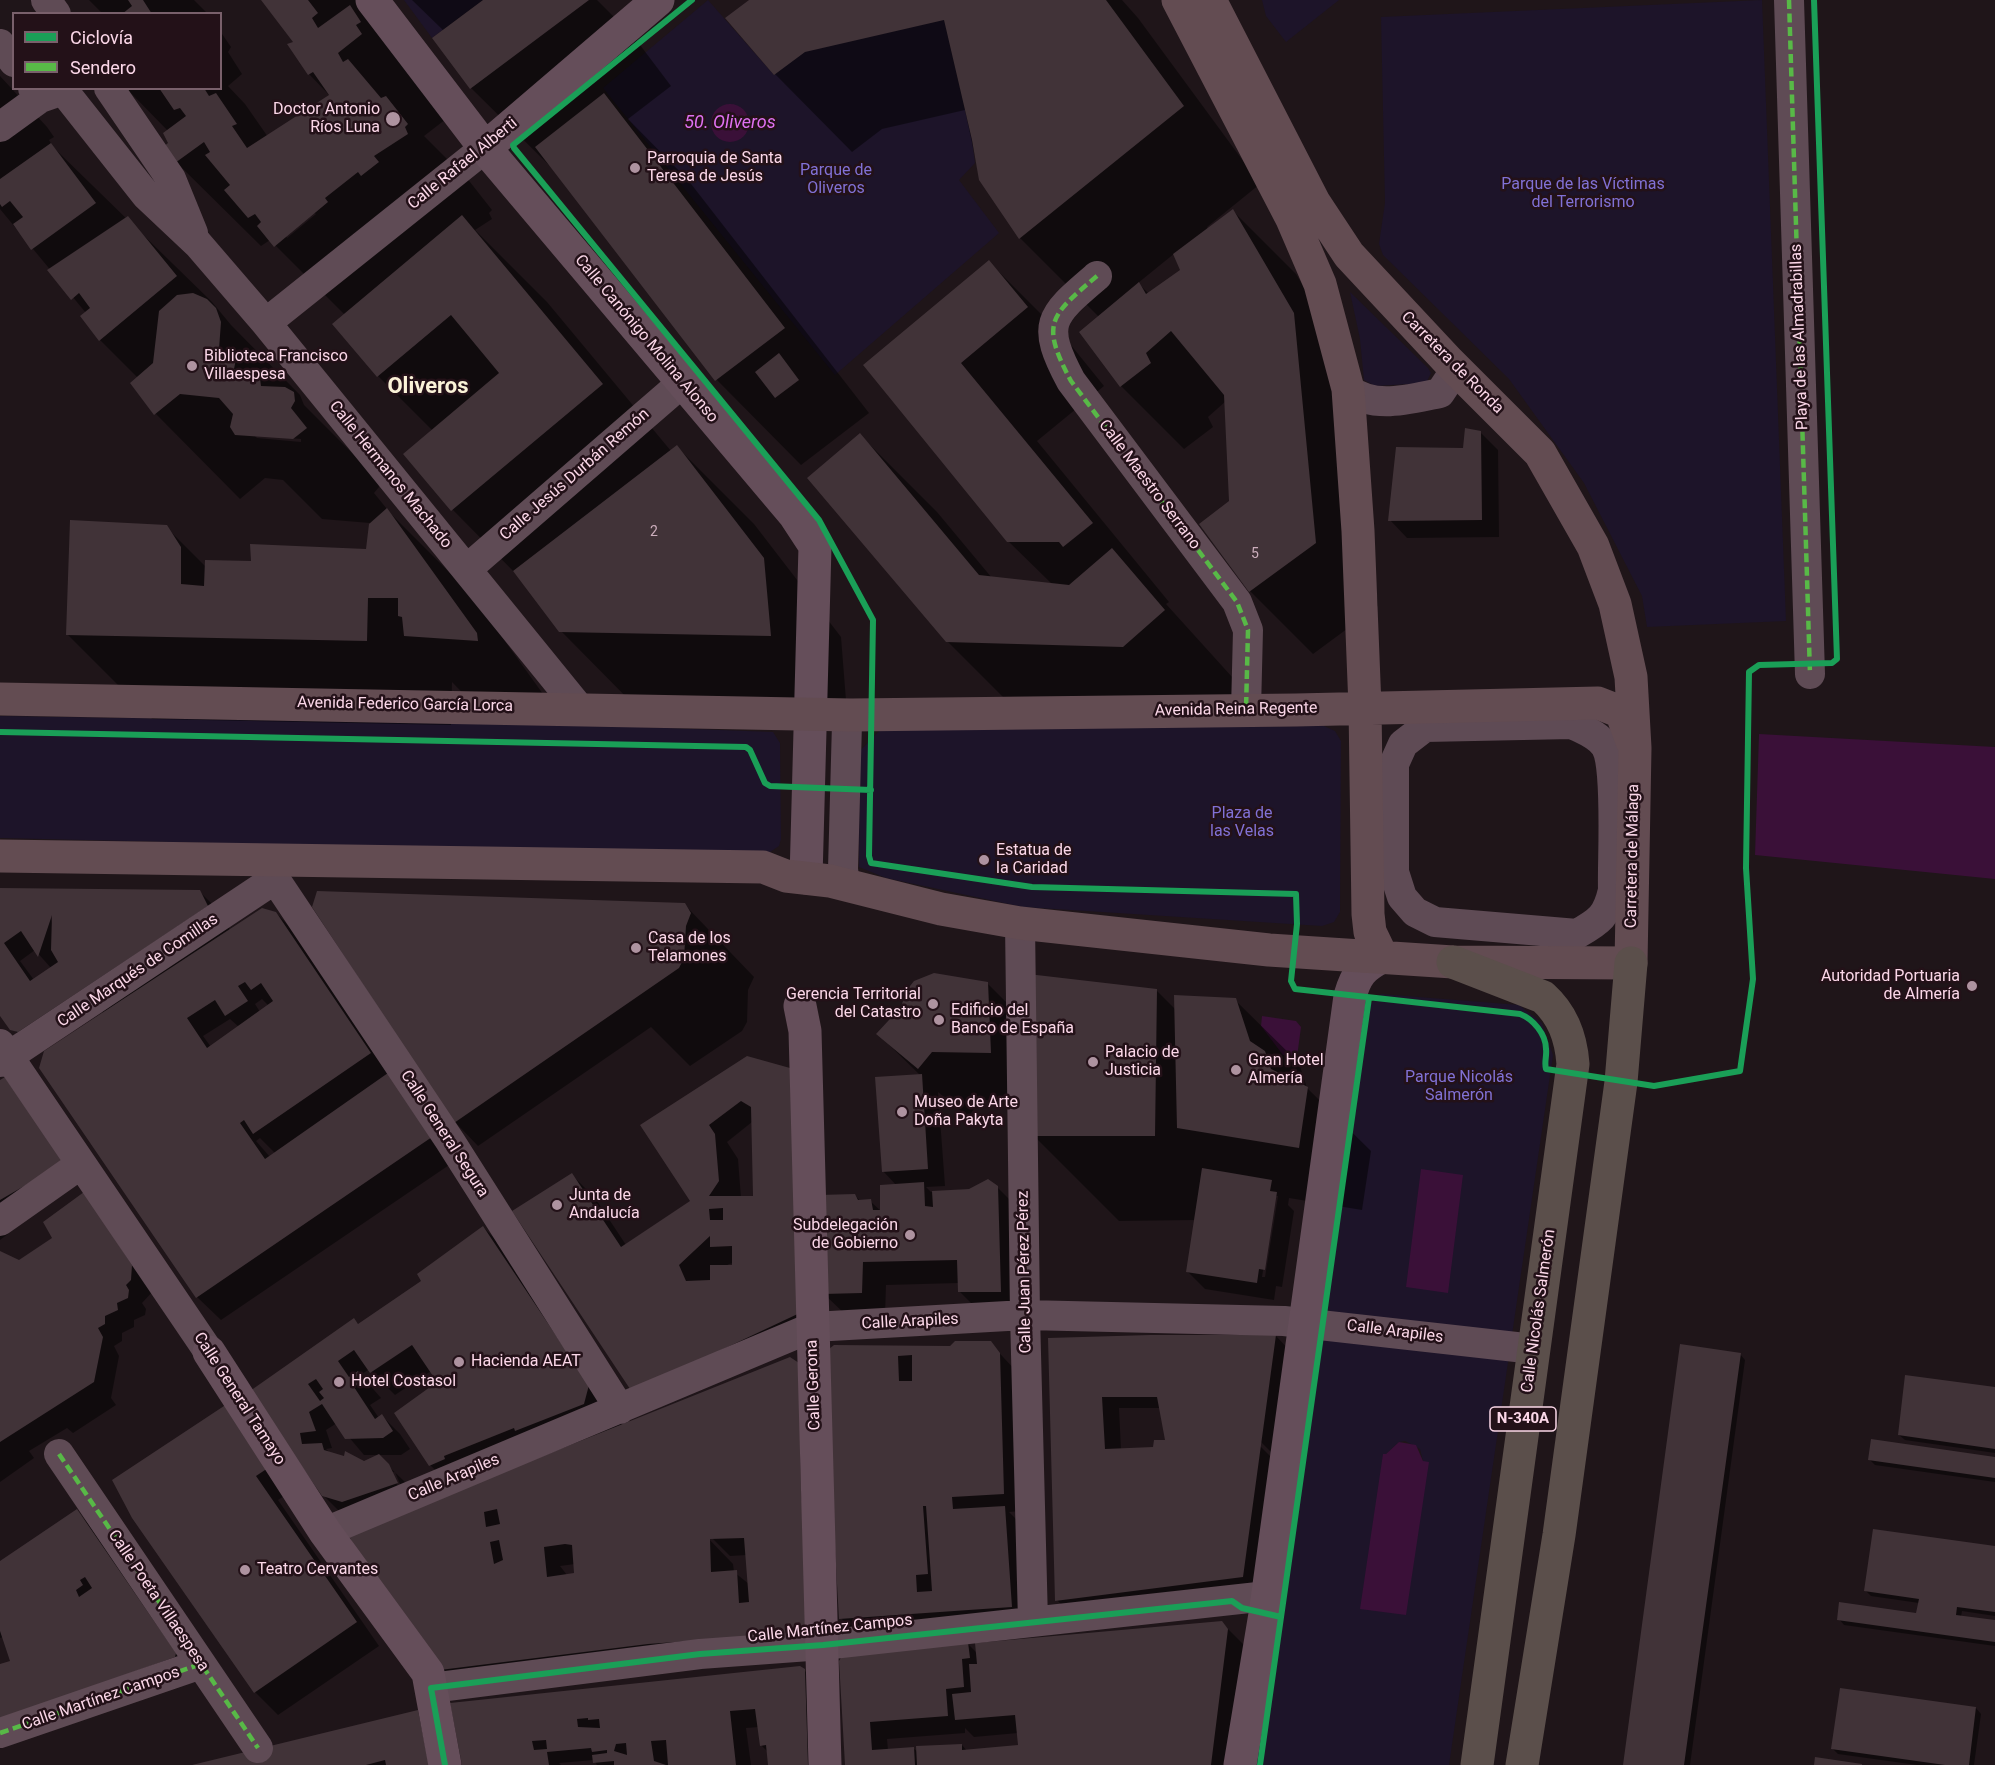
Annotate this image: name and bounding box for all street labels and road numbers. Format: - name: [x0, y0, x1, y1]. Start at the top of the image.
- street label: Calle Rafael Alberti: [404, 114, 522, 214]
- street label: Playa de las Almadrabillas: [1787, 243, 1813, 431]
- street label: Calle Canónigo Molina Alonso: [570, 251, 722, 427]
- street label: Carretera de Ronda: [1397, 308, 1507, 418]
- street label: Calle Hermanos Machado: [325, 397, 455, 553]
- street label: Calle Jesús Durbán Remón: [496, 405, 654, 545]
- street label: Calle Maestro Serrano: [1094, 416, 1204, 554]
- street label: Avenida Federico García Lorca: [297, 694, 513, 716]
- street label: Avenida Reina Regente: [1154, 699, 1318, 721]
- street label: Carretera de Málaga: [1622, 784, 1644, 928]
- street label: Calle Marqués de Comillas: [54, 910, 222, 1032]
- street label: Calle General Segura: [396, 1067, 492, 1201]
- street label: Calle Juan Pérez Pérez: [1014, 1190, 1036, 1354]
- street label: Calle Nicolás Salmerón: [1518, 1228, 1560, 1394]
- street label: Calle Arapiles: [861, 1310, 959, 1334]
- street label: Calle Arapiles: [1346, 1317, 1444, 1347]
- street label: Calle General Tamayo: [189, 1329, 289, 1469]
- street label: Calle Gerona: [803, 1339, 825, 1431]
- road number: N-340A: [1490, 1407, 1556, 1431]
- street label: Calle Arapiles: [406, 1450, 502, 1506]
- street label: Calle Poeta Villaespesa: [103, 1527, 213, 1675]
- street label: Calle Martínez Campos: [747, 1611, 913, 1647]
- street label: Calle Martínez Campos: [20, 1663, 182, 1735]

